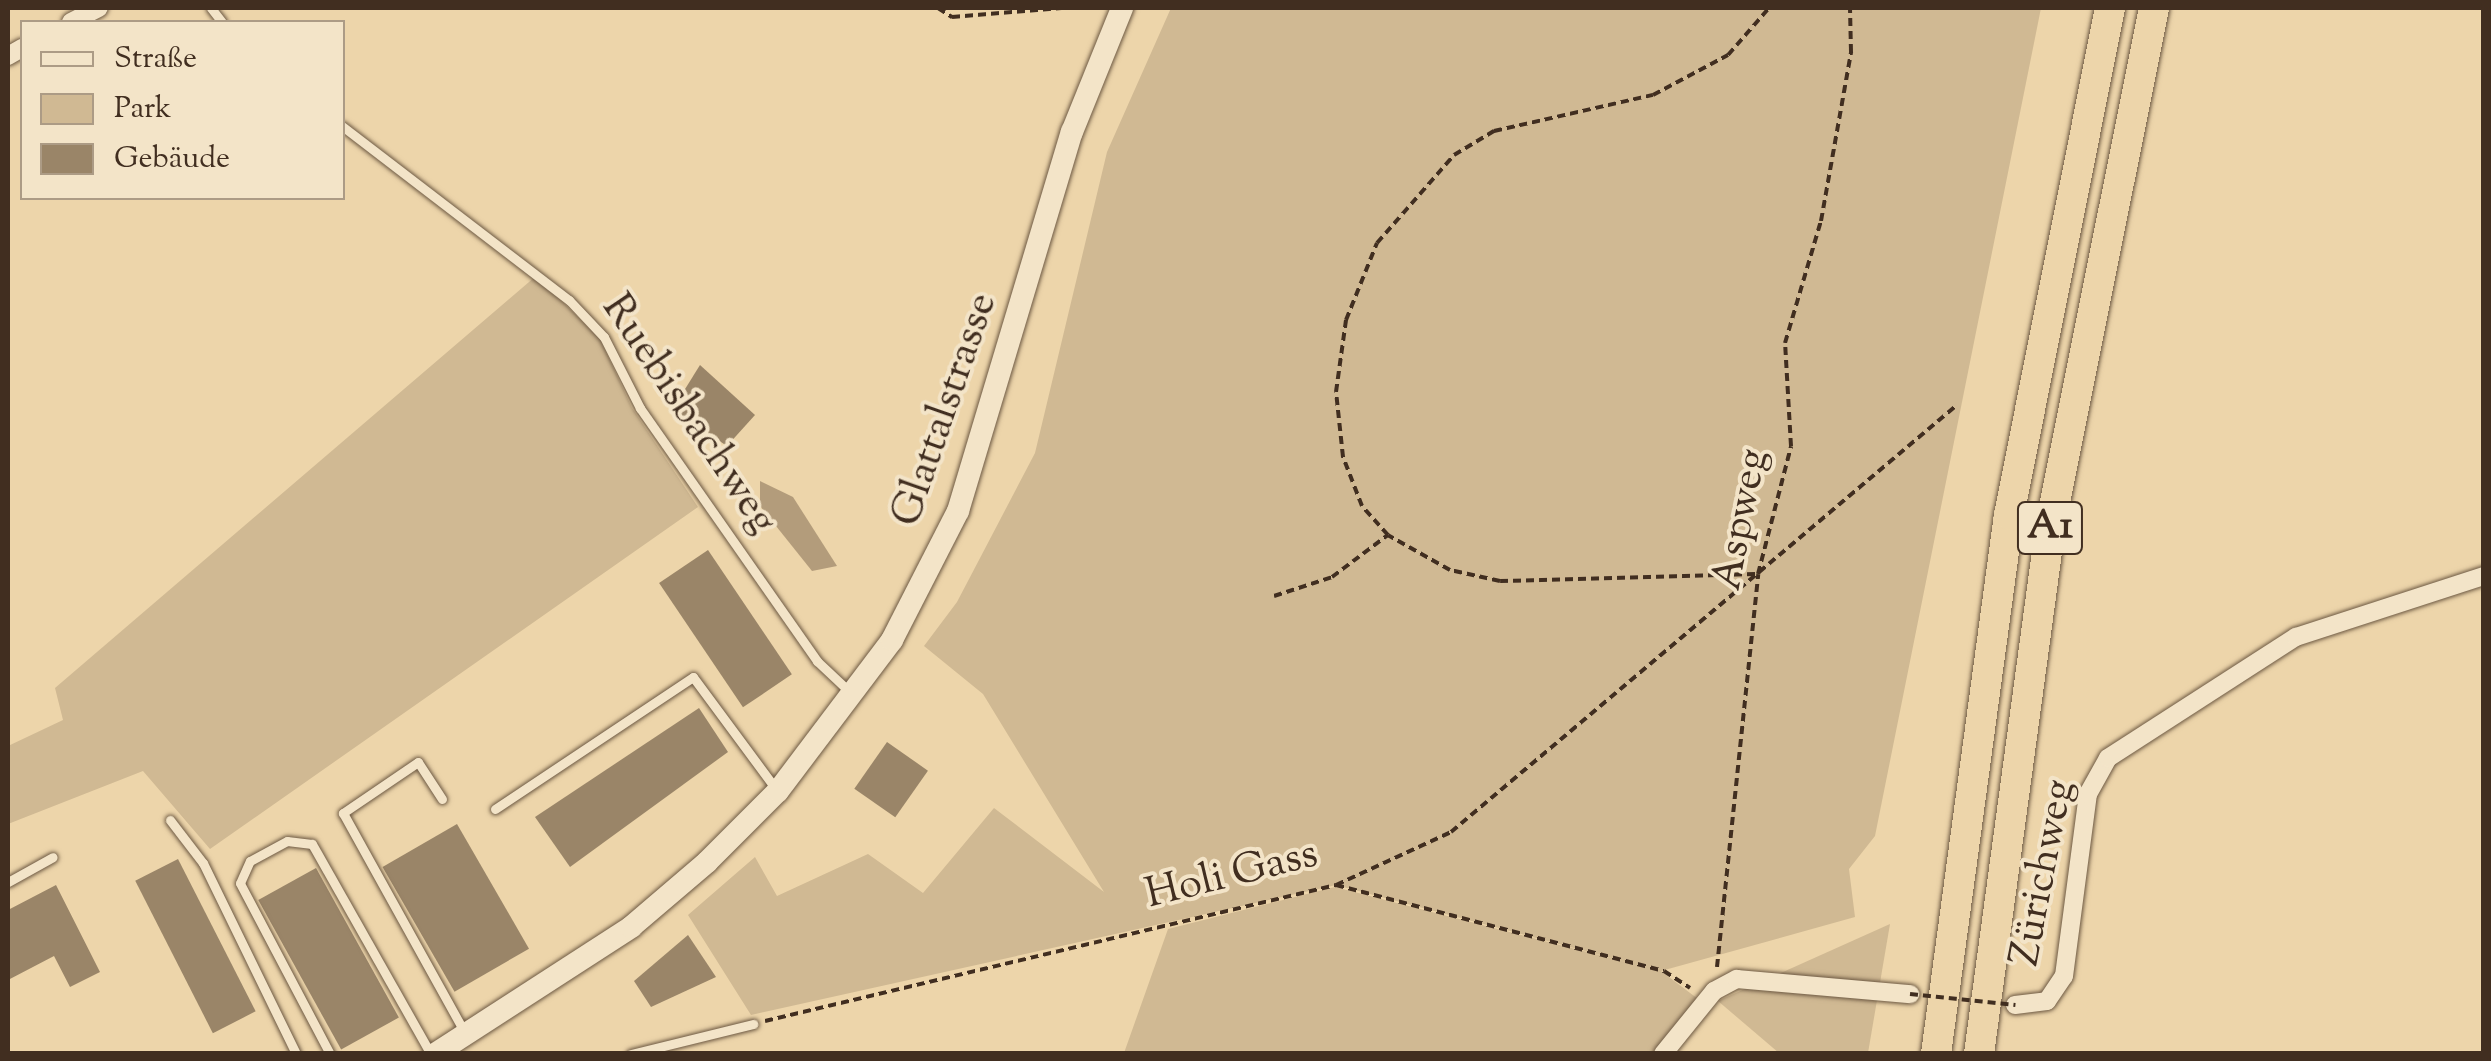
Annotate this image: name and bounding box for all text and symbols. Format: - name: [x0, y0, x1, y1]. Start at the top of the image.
- legend: [20, 20, 345, 200]
- text: Straße: [114, 38, 197, 81]
- text: Park: [114, 88, 171, 131]
- text: Gebäude: [114, 138, 230, 181]
- street label: Ruebisbachweg: [589, 286, 787, 544]
- street label: Glattalstrasse: [883, 287, 1009, 533]
- street label: Aspweg: [1704, 445, 1780, 595]
- road number: A1: [2015, 493, 2085, 563]
- street label: Zürichweg: [2001, 776, 2087, 970]
- street label: Holi Gass: [1141, 830, 1323, 922]

